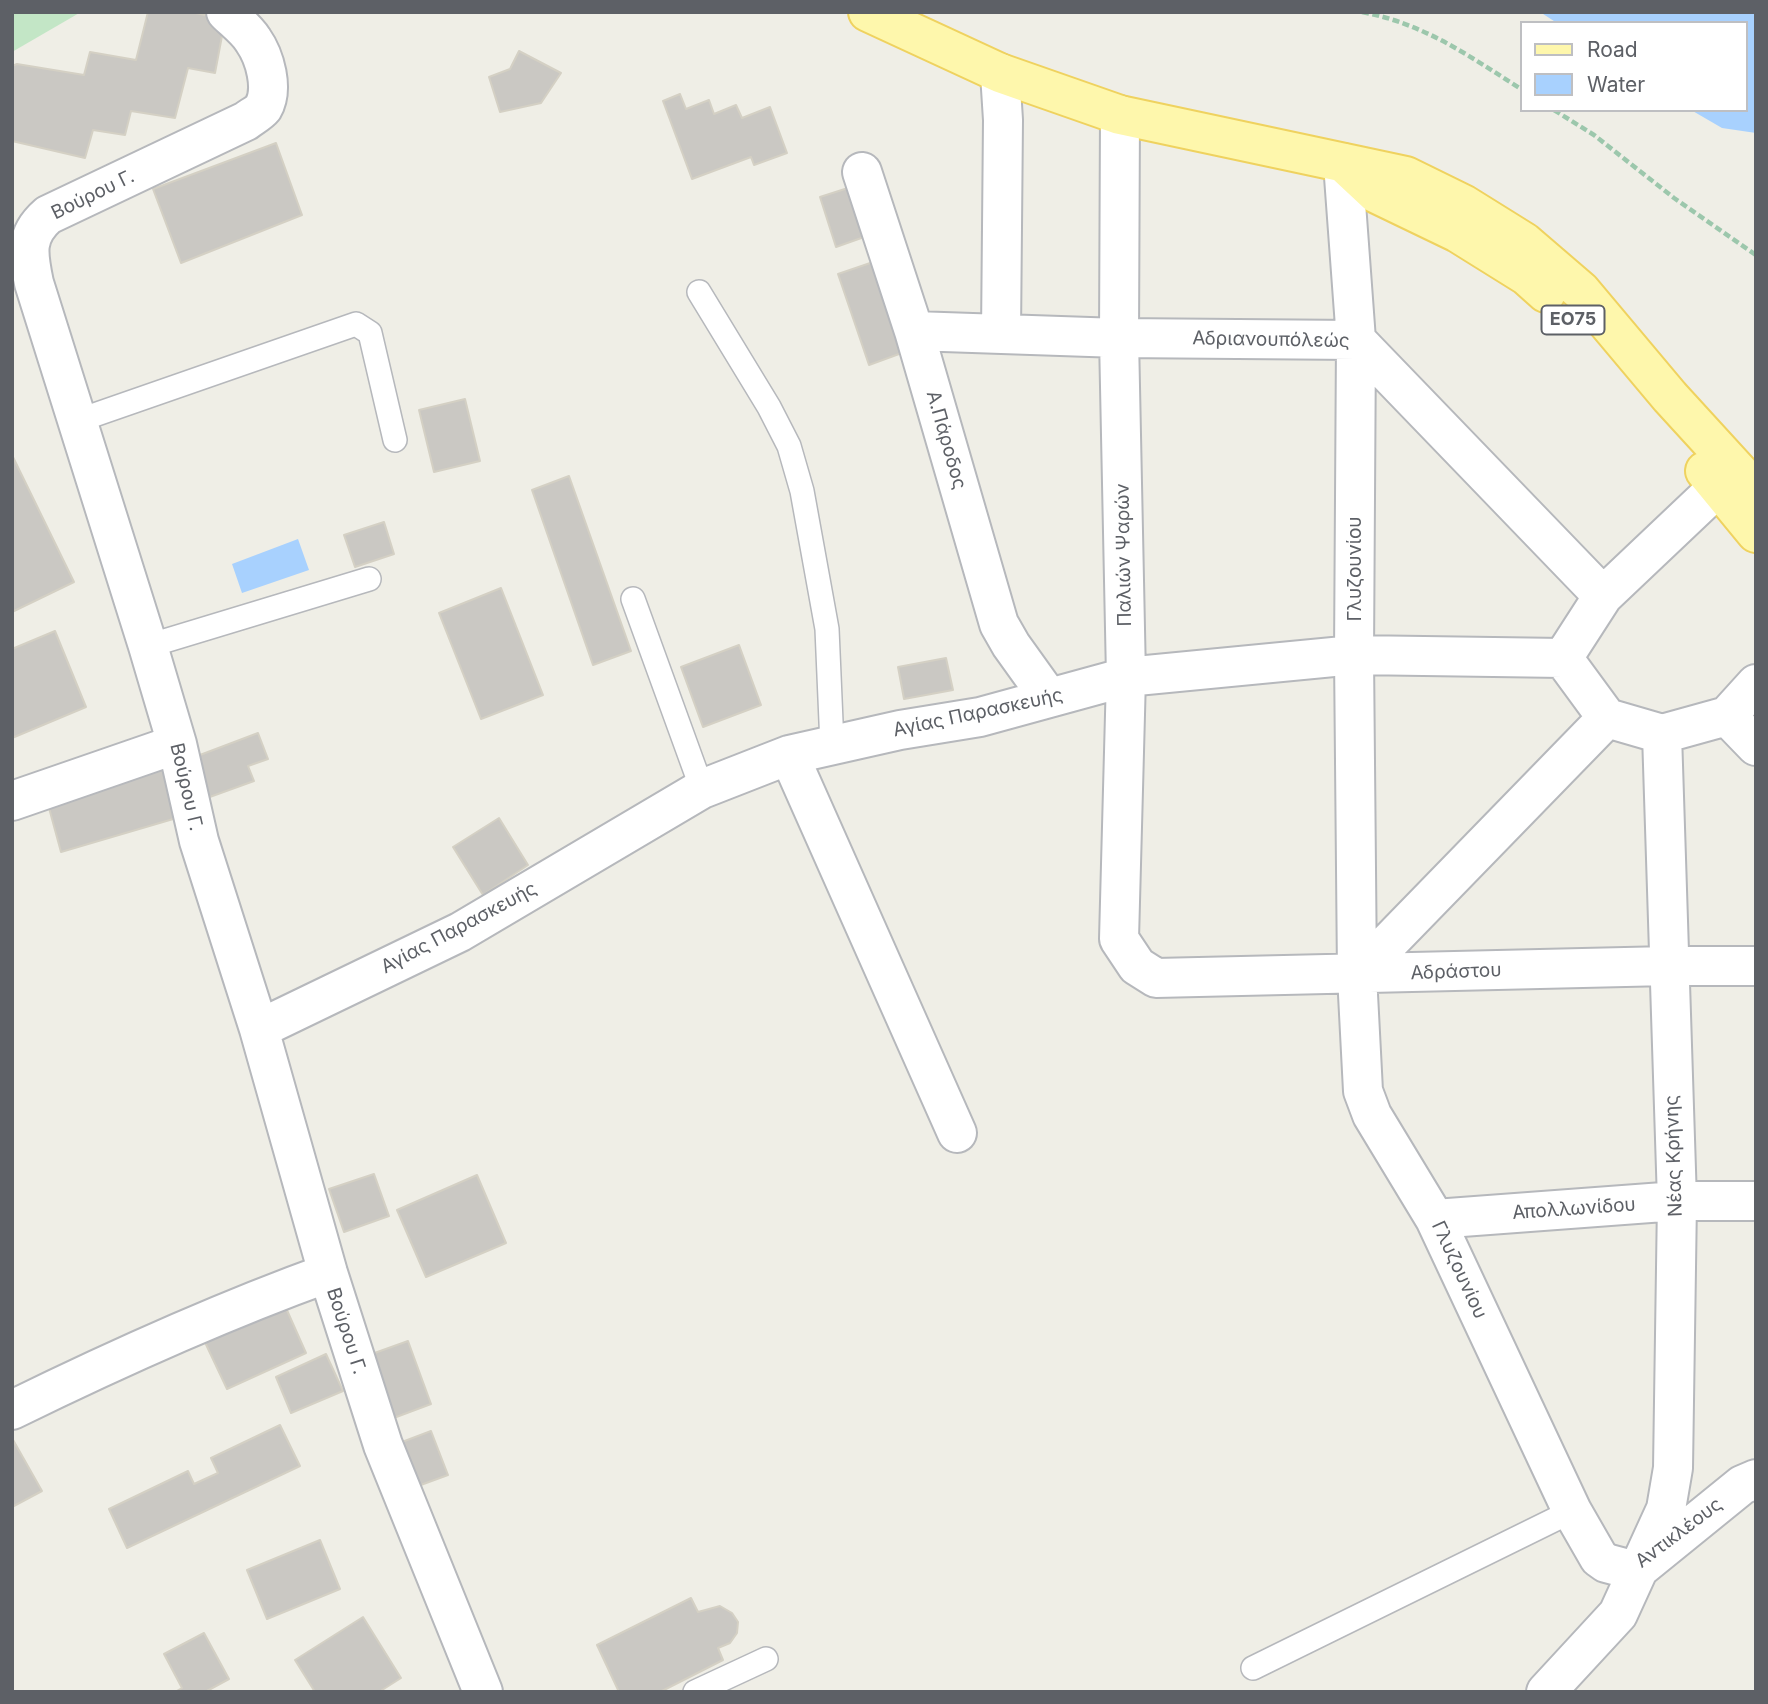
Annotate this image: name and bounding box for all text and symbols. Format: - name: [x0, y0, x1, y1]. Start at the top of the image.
- legend: [1520, 21, 1747, 112]
- text: Road: [1587, 37, 1638, 62]
- text: Water: [1587, 72, 1645, 97]
- street label: Βούρου Γ.: [48, 165, 138, 225]
- road number: ΕΟ75: [1542, 306, 1604, 334]
- street label: Αδριανουπόλεώς: [1192, 327, 1350, 353]
- street label: Α.Πάροδος: [921, 388, 971, 492]
- street label: Παλιών Ψαρών: [1111, 483, 1137, 627]
- street label: Γλυζουνίου: [1344, 516, 1366, 622]
- street label: Αγίας Παρασκευής: [891, 684, 1065, 742]
- street label: Βούρου Γ.: [165, 741, 207, 833]
- street label: Αγίας Παρασκευής: [377, 877, 541, 979]
- street label: Αδράστου: [1410, 959, 1502, 985]
- street label: Νέας Κρήνης: [1660, 1095, 1688, 1217]
- street label: Απολλωνίδου: [1512, 1193, 1636, 1225]
- street label: Γλυζουνίου: [1426, 1218, 1492, 1322]
- street label: Βούρου Γ.: [321, 1285, 371, 1377]
- street label: Αντικλέους: [1631, 1493, 1727, 1573]

